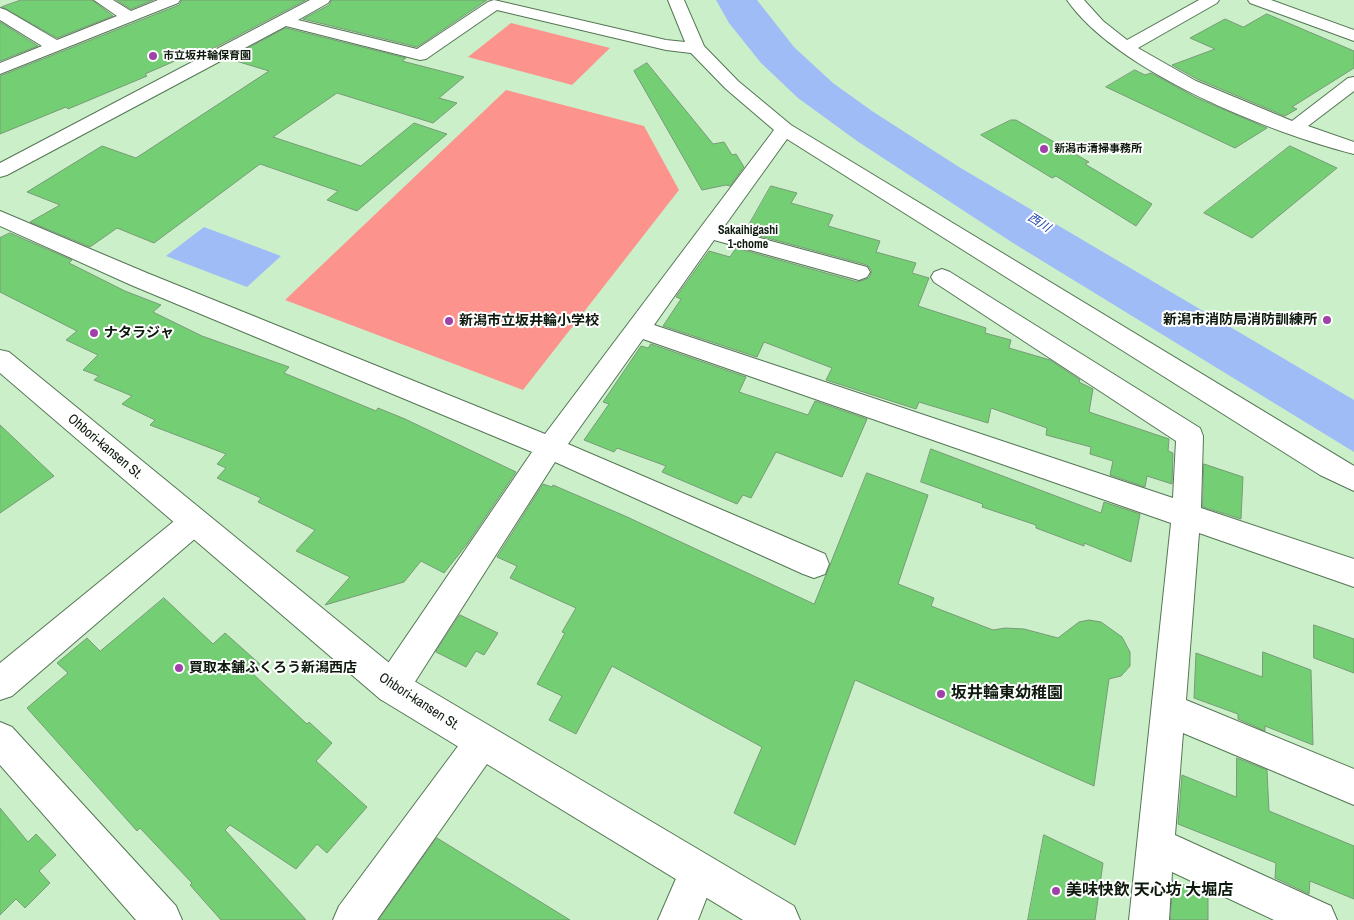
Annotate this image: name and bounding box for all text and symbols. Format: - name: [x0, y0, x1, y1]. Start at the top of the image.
- place label: 市立坂井輪保育園: [163, 49, 251, 63]
- marker: 市立坂井輪保育園: [147, 50, 159, 62]
- place label: 新潟市清掃事務所: [1054, 142, 1142, 156]
- marker: 新潟市清掃事務所: [1038, 143, 1050, 155]
- water label: 西川: [1025, 211, 1053, 235]
- district label: Sakaihigashi 1-chome: [718, 224, 778, 252]
- place label: 新潟市消防局消防訓練所: [1163, 312, 1317, 328]
- place label: 新潟市立坂井輪小学校: [459, 313, 599, 329]
- marker: 新潟市消防局消防訓練所: [1321, 314, 1333, 326]
- marker: 新潟市立坂井輪小学校: [443, 315, 455, 327]
- place label: ナタラジャ: [104, 325, 174, 341]
- marker: ナタラジャ: [88, 327, 100, 339]
- street label: Ohbori-kansen St.: [64, 411, 146, 483]
- place label: 買取本舗ふくろう新潟西店: [189, 660, 357, 676]
- marker: 買取本舗ふくろう新潟西店: [173, 662, 185, 674]
- street label: Ohbori-kansen St.: [375, 670, 463, 734]
- place label: 坂井輪東幼稚園: [951, 684, 1063, 704]
- marker: 坂井輪東幼稚園: [935, 688, 947, 700]
- place label: 美味快飲 天心坊 大堀店: [1066, 881, 1233, 901]
- marker: 美味快飲 天心坊 大堀店: [1050, 885, 1062, 897]

